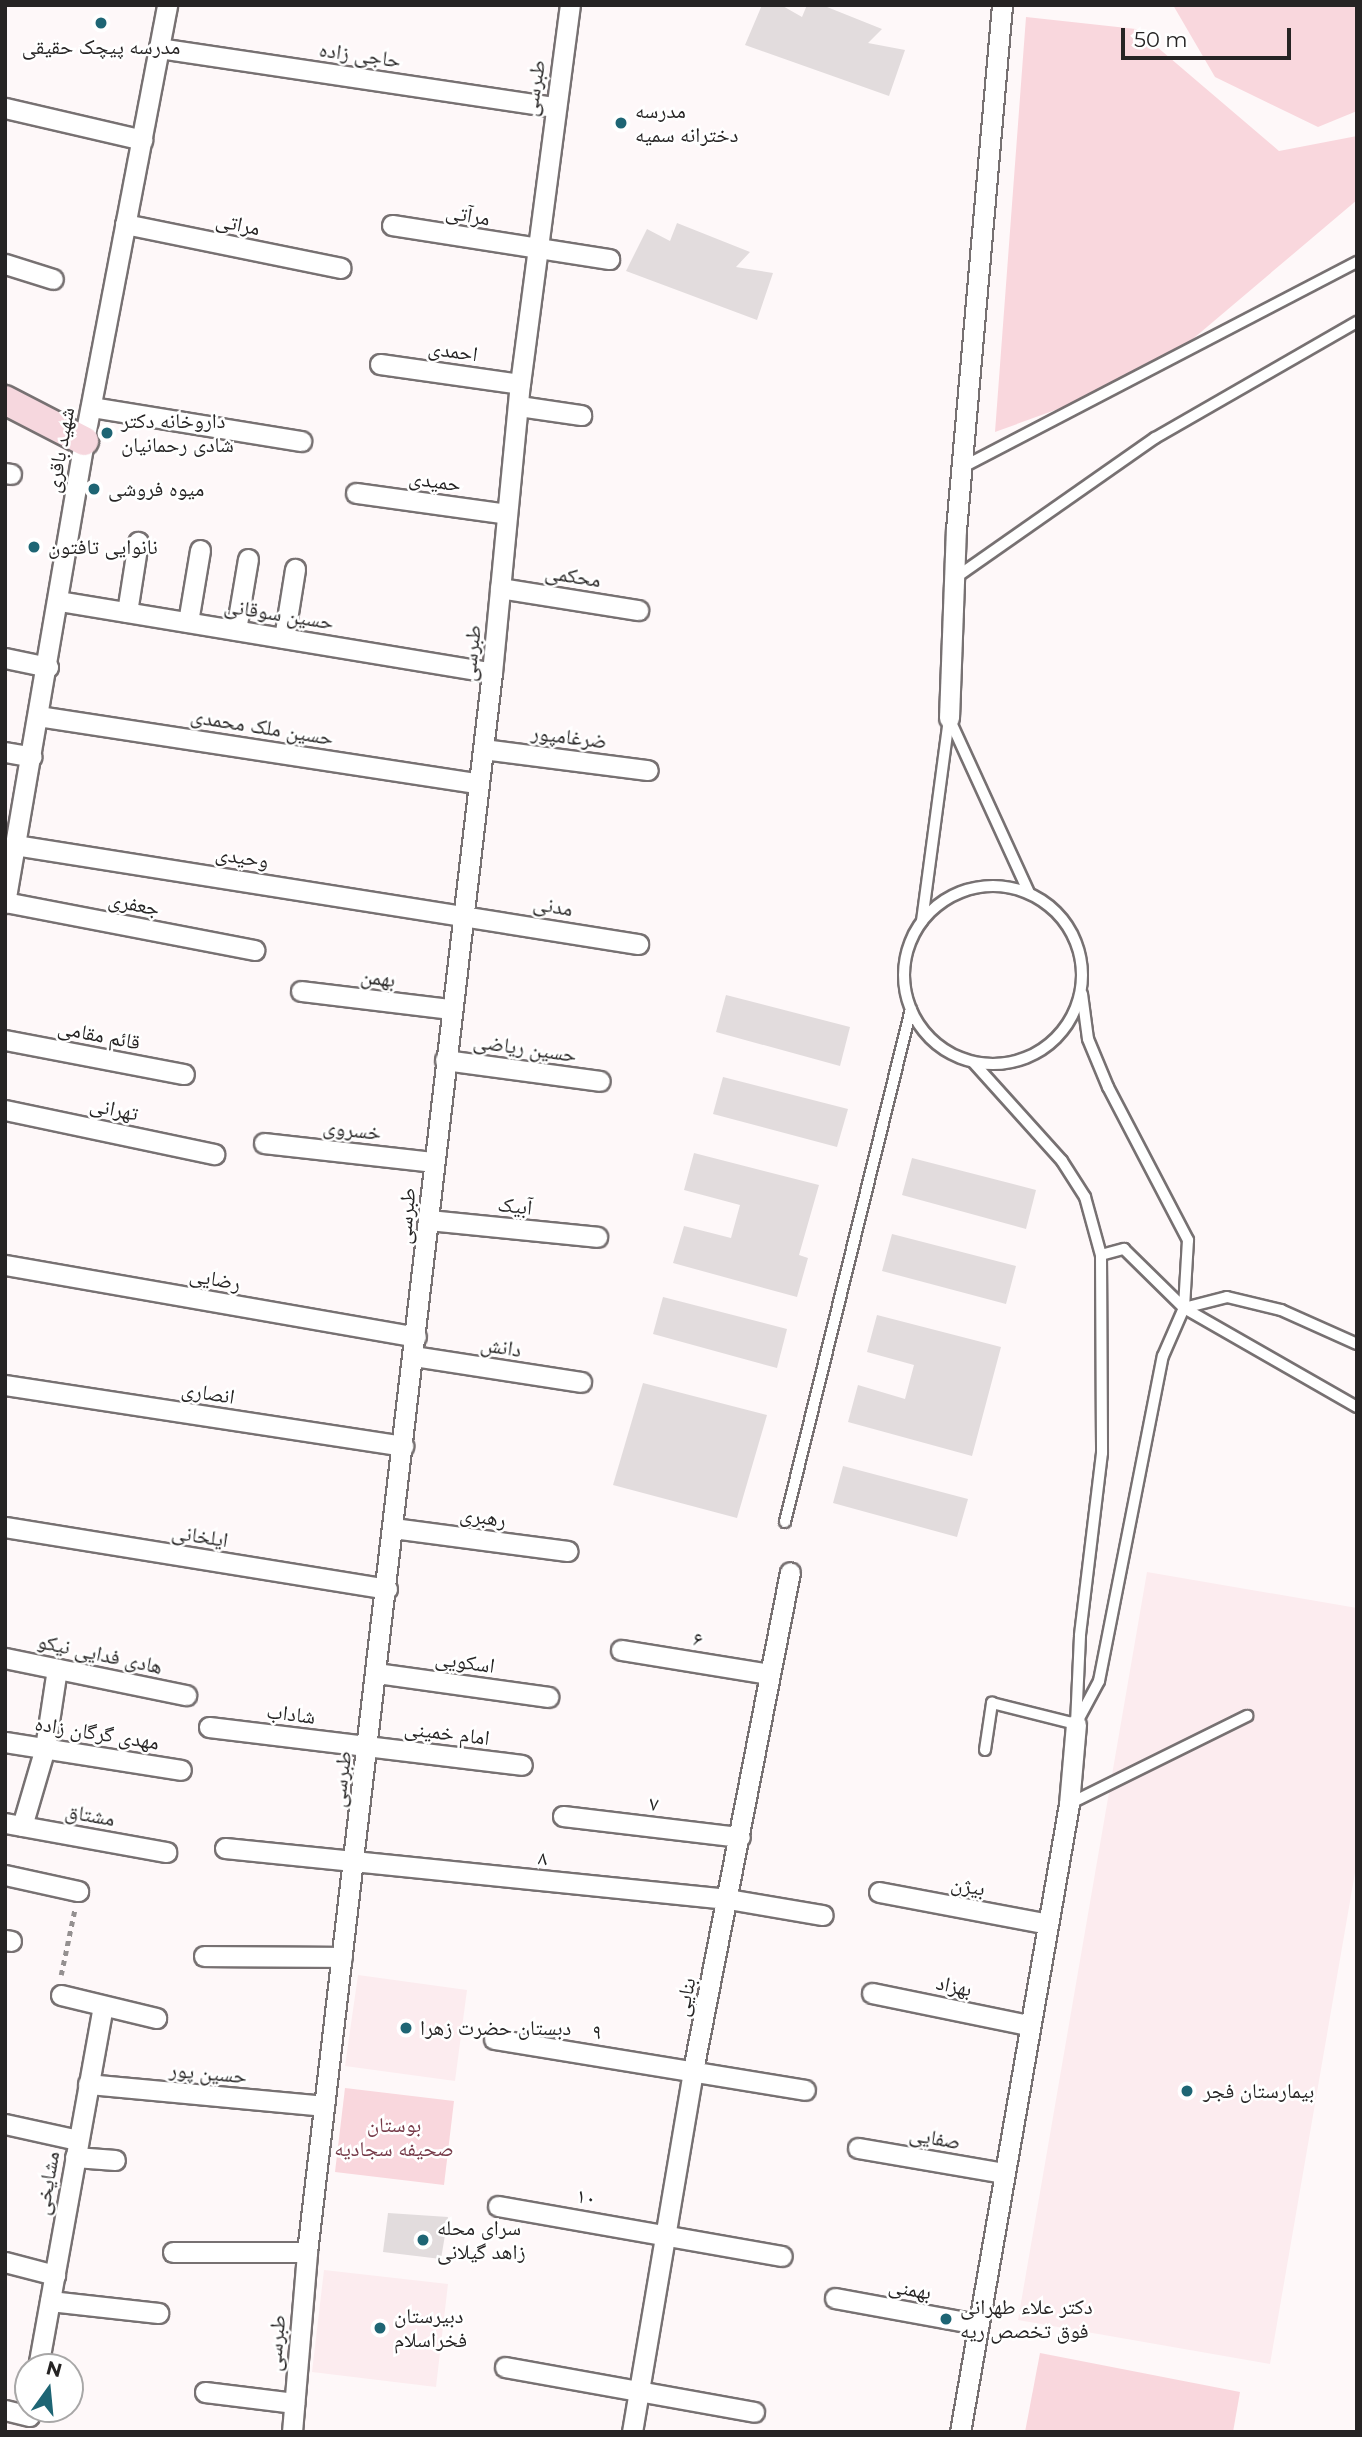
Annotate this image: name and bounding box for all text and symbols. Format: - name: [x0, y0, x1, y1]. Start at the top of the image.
- scale bar: [1124, 14, 1294, 58]
- marker: مدرسه پیچک حقیقی: [93, 15, 109, 31]
- text: 50 m: [1134, 27, 1188, 52]
- place label: مدرسه پیچک حقیقی: [22, 34, 180, 60]
- street label: حاجی زاده: [317, 37, 403, 73]
- street label: طبرسی: [517, 58, 551, 118]
- place label: مدرسه دخترانه سمیه: [635, 98, 738, 148]
- marker: مدرسه دخترانه سمیه: [613, 115, 629, 131]
- street label: مرآتی: [444, 199, 492, 231]
- street label: مراتی: [214, 207, 262, 241]
- street label: احمدی: [427, 335, 479, 367]
- street label: شهید باقری: [40, 405, 80, 495]
- place label: داروخانه دکتر شادی رحمانیان: [121, 408, 234, 458]
- marker: داروخانه دکتر شادی رحمانیان: [99, 425, 115, 441]
- street label: حمیدی: [407, 465, 463, 497]
- place label: میوه فروشی: [108, 476, 204, 502]
- marker: میوه فروشی: [86, 481, 102, 497]
- place label: نانوایی تافتون: [48, 534, 158, 560]
- marker: نانوایی تافتون: [26, 539, 42, 555]
- street label: محکمی: [543, 559, 603, 593]
- street label: حسین سوقانی: [222, 593, 336, 635]
- street label: طبرسی: [456, 623, 486, 683]
- street label: حسین ملک محمدی: [189, 703, 335, 751]
- street label: ضرغامپور: [530, 720, 608, 754]
- street label: وحیدی: [214, 840, 270, 874]
- street label: جعفری: [106, 887, 162, 921]
- street label: مدنی: [531, 890, 575, 922]
- street label: بهمن: [359, 963, 397, 993]
- street label: قائم مقامی: [56, 1015, 142, 1055]
- street label: حسین ریاضی: [472, 1028, 578, 1068]
- street label: تهرانی: [87, 1092, 141, 1126]
- street label: خسروی: [322, 1114, 382, 1146]
- street label: طبرسی: [391, 1187, 421, 1245]
- street label: آبیک: [496, 1192, 534, 1220]
- street label: رضایی: [187, 1262, 243, 1296]
- street label: دانش: [479, 1331, 523, 1363]
- street label: انصاری: [180, 1376, 236, 1410]
- street label: رهبری: [458, 1501, 508, 1533]
- street label: ایلخانی: [170, 1519, 230, 1553]
- street label: ۶: [691, 1626, 705, 1652]
- street label: هادی فدایی نیکو: [35, 1628, 165, 1680]
- street label: اسکویی: [434, 1645, 496, 1679]
- street label: شاداب: [265, 1699, 317, 1729]
- street label: مهدی گرگان زاده: [33, 1711, 161, 1755]
- street label: امام خمینی: [403, 1715, 491, 1751]
- street label: طبرسی: [325, 1749, 357, 1809]
- street label: ۷: [648, 1791, 660, 1817]
- street label: مشتاق: [63, 1798, 117, 1832]
- street label: ۸: [537, 1845, 549, 1871]
- street label: بیژن: [949, 1871, 987, 1901]
- street label: بهزاد: [934, 1970, 974, 2002]
- street label: بنایی: [669, 1975, 701, 2019]
- place label: دبستان حضرت زهرا: [420, 2015, 571, 2041]
- street label: ۹: [590, 2019, 604, 2045]
- marker: دبستان حضرت زهرا: [398, 2020, 414, 2036]
- street label: حسین پور: [168, 2057, 248, 2089]
- place label: بیمارستان فجر: [1203, 2078, 1314, 2104]
- marker: بیمارستان فجر: [1177, 2081, 1197, 2101]
- park label: بوستان صحیفه سجادیه: [334, 2112, 454, 2162]
- street label: صفایی: [907, 2121, 963, 2155]
- street label: مشایخی: [29, 2149, 65, 2217]
- street label: ۱۰: [575, 2183, 597, 2211]
- place label: سرای محله زاهد گیلانی: [437, 2215, 526, 2265]
- marker: سرای محله زاهد گیلانی: [415, 2232, 431, 2248]
- street label: بهمنی: [887, 2273, 933, 2305]
- place label: دکتر علاء طهرانی فوق تخصص ریه: [960, 2294, 1093, 2344]
- place label: دبیرستان فخراسلام: [394, 2303, 467, 2353]
- marker: دکتر علاء طهرانی فوق تخصص ریه: [938, 2311, 954, 2327]
- street label: طبرسی: [261, 2314, 291, 2372]
- marker: دبیرستان فخراسلام: [372, 2320, 388, 2336]
- north arrow: [14, 2353, 84, 2423]
- text: N: [44, 2356, 64, 2382]

